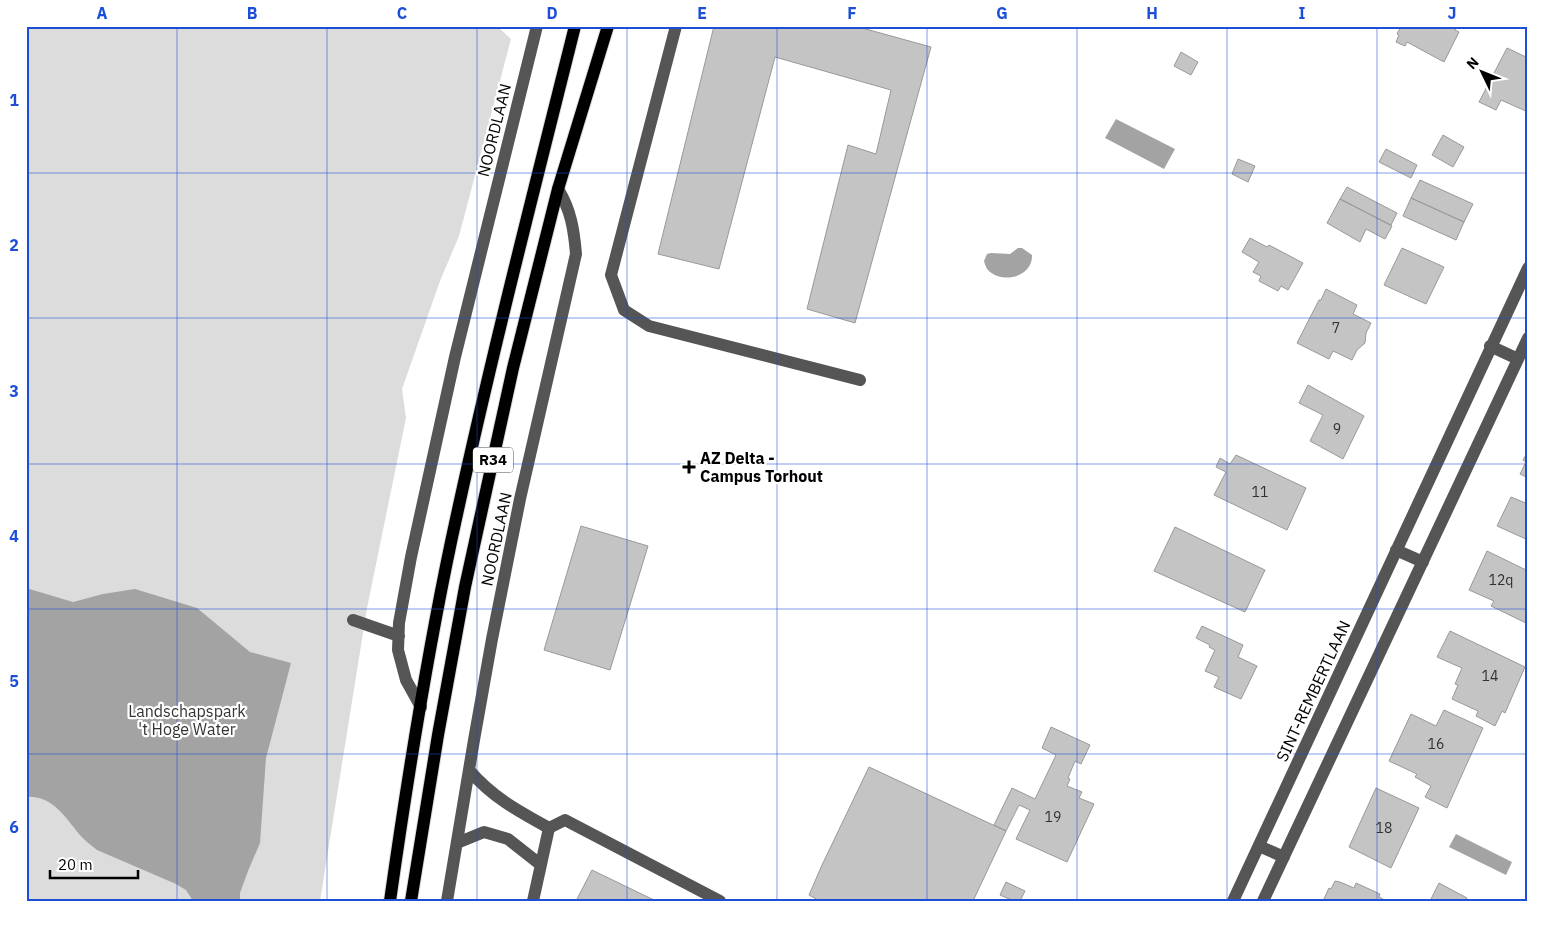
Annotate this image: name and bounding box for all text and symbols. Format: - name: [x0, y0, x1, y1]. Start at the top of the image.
- text: A: [97, 3, 108, 23]
- text: B: [247, 3, 258, 23]
- text: C: [397, 3, 407, 23]
- text: D: [546, 3, 558, 23]
- text: E: [697, 3, 707, 23]
- text: F: [847, 3, 857, 23]
- text: G: [996, 3, 1008, 23]
- text: H: [1146, 3, 1158, 23]
- text: I: [1299, 3, 1306, 23]
- text: J: [1448, 3, 1456, 23]
- north arrow: [1456, 48, 1506, 98]
- text: N: [1462, 53, 1483, 73]
- street label: NOORDLAAN: [473, 81, 515, 179]
- text: 1: [9, 90, 19, 110]
- text: 2: [9, 235, 19, 255]
- house number: 7: [1332, 319, 1340, 337]
- text: 3: [9, 381, 19, 401]
- house number: 9: [1333, 420, 1341, 438]
- road number: R34: [473, 448, 513, 472]
- place label: AZ Delta - Campus Torhout: [700, 448, 823, 486]
- marker: AZ Delta - Campus Torhout: [682, 460, 696, 474]
- house number: 11: [1252, 483, 1268, 501]
- street label: NOORDLAAN: [476, 490, 516, 588]
- text: 4: [9, 526, 19, 546]
- house number: 12q: [1489, 571, 1513, 589]
- street label: SINT-REMBERTLAAN: [1272, 617, 1354, 765]
- house number: 14: [1482, 667, 1498, 685]
- text: 5: [9, 671, 19, 691]
- park label: Landschapspark 't Hoge Water: [128, 701, 246, 739]
- house number: 16: [1428, 735, 1444, 753]
- house number: 19: [1045, 808, 1061, 826]
- text: 6: [9, 817, 19, 837]
- house number: 18: [1376, 819, 1392, 837]
- scale bar: [50, 847, 138, 879]
- text: 20 m: [58, 855, 93, 874]

